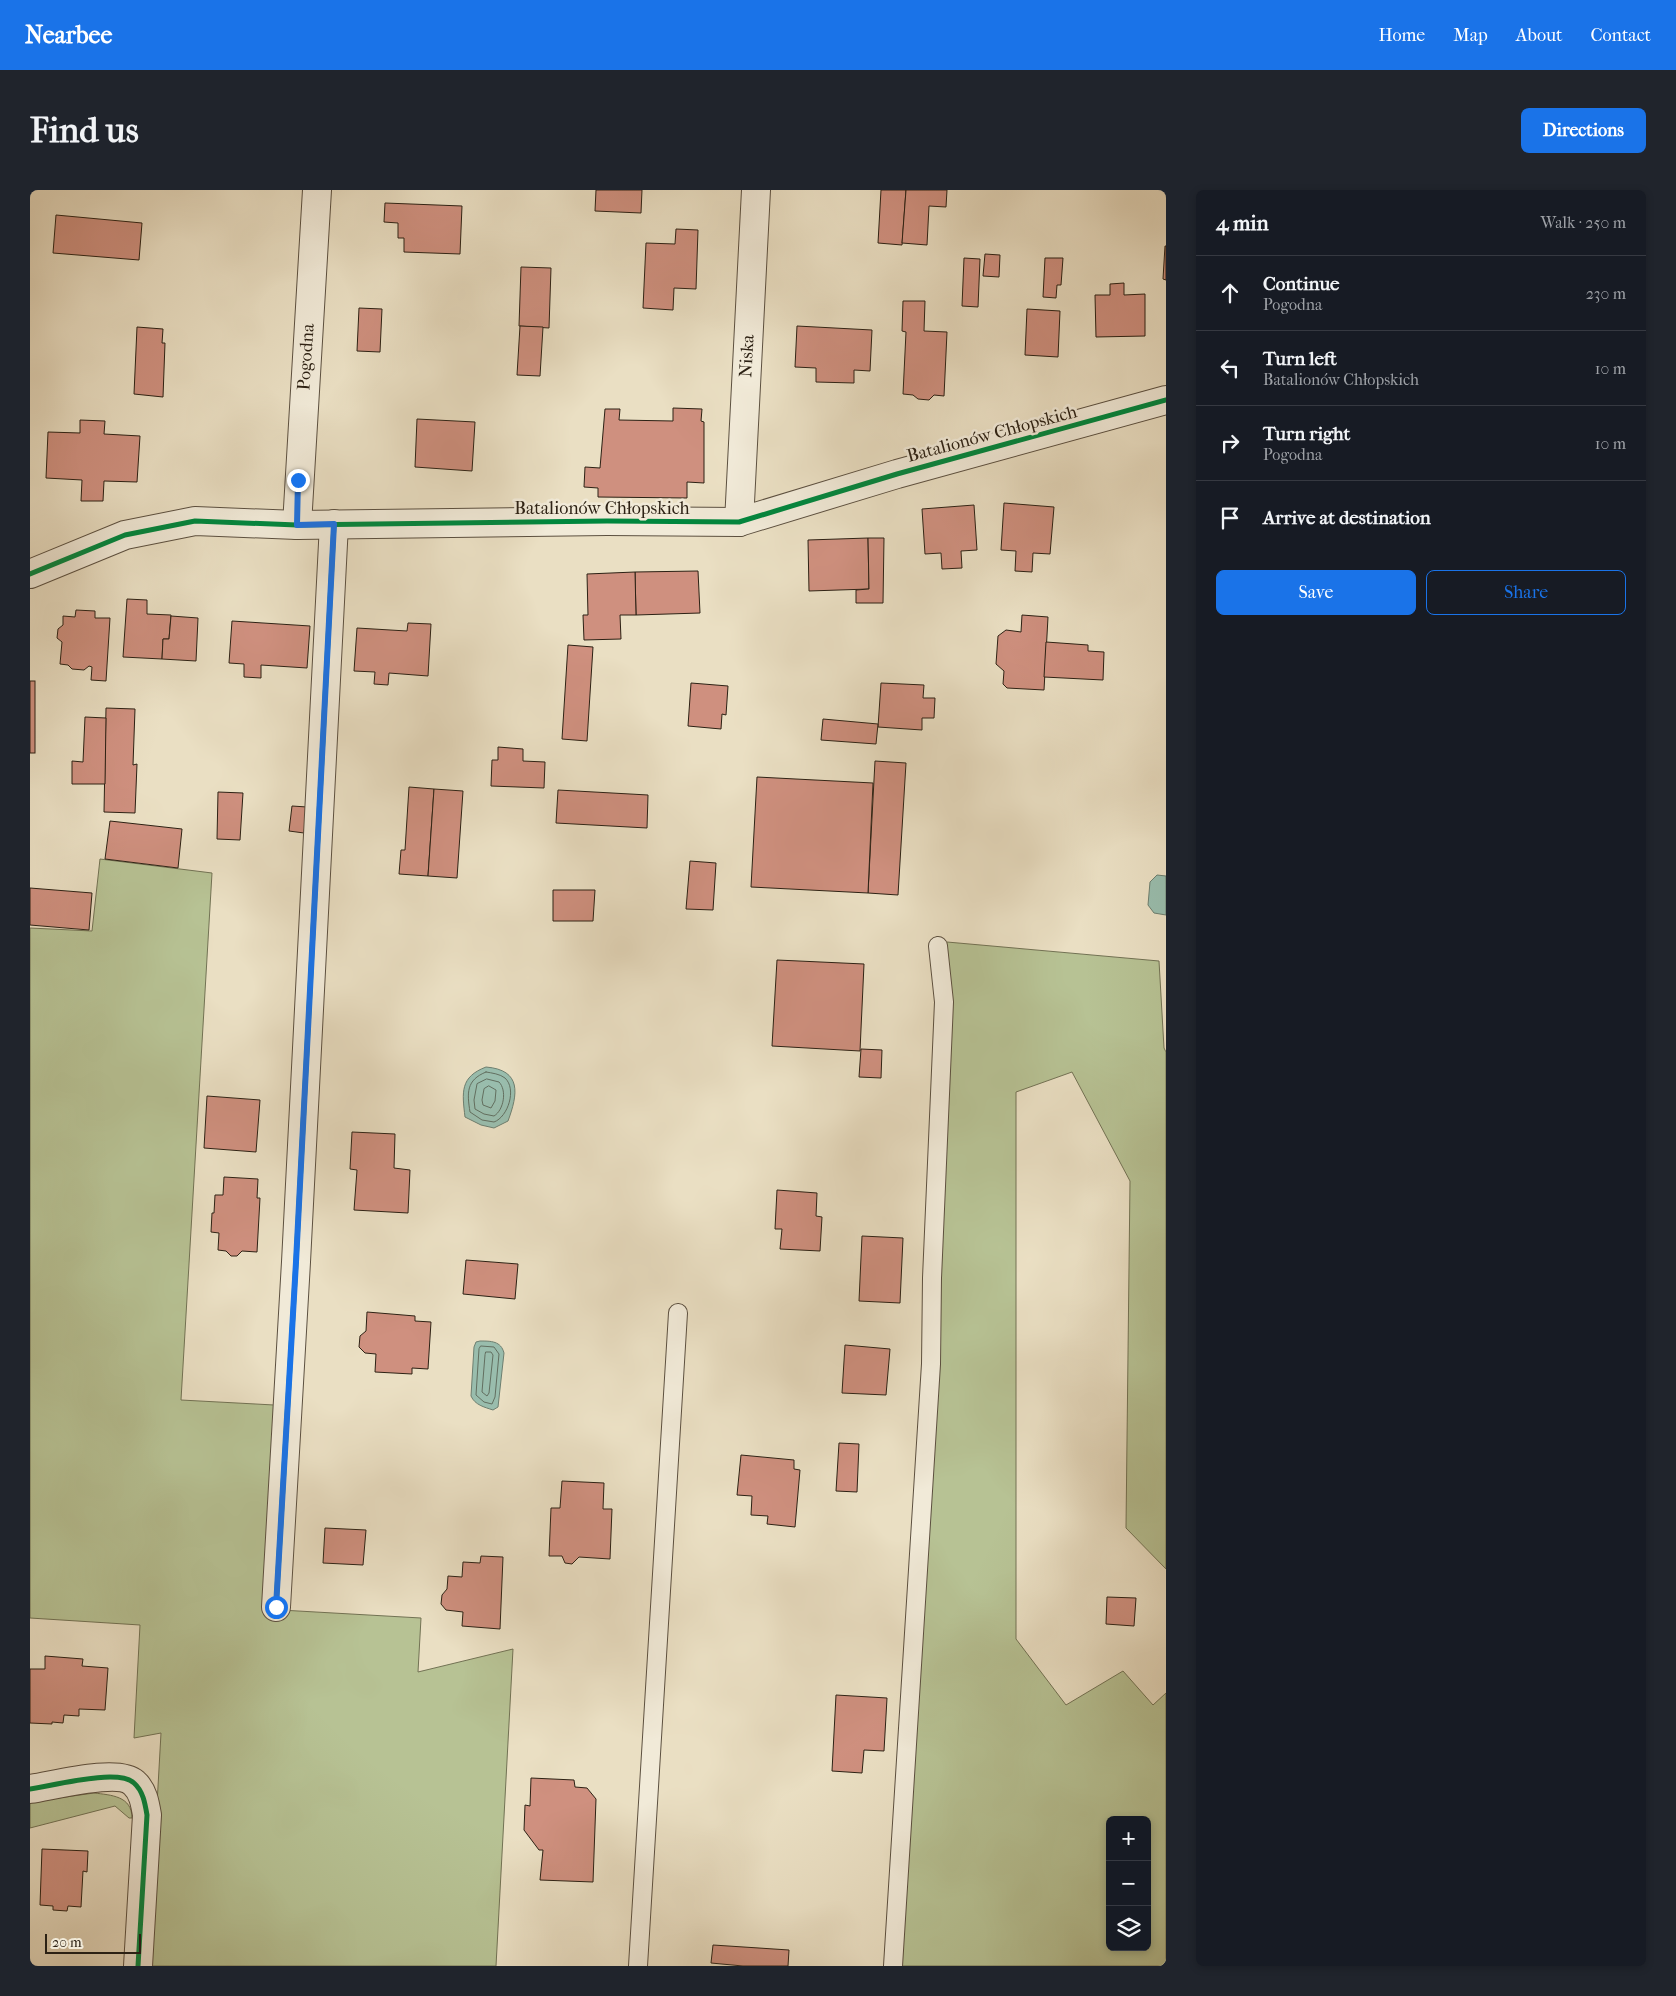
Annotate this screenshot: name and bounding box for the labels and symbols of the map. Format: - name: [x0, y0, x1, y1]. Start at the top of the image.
- street label: Pogodna: [293, 322, 319, 391]
- street label: Niska: [735, 333, 759, 378]
- street label: Batalionów Chłopskich: [905, 401, 1079, 467]
- route end: [287, 469, 310, 492]
- street label: Batalionów Chłopskich: [514, 498, 690, 519]
- route start: [265, 1596, 288, 1619]
- scale bar: [45, 1931, 141, 1954]

